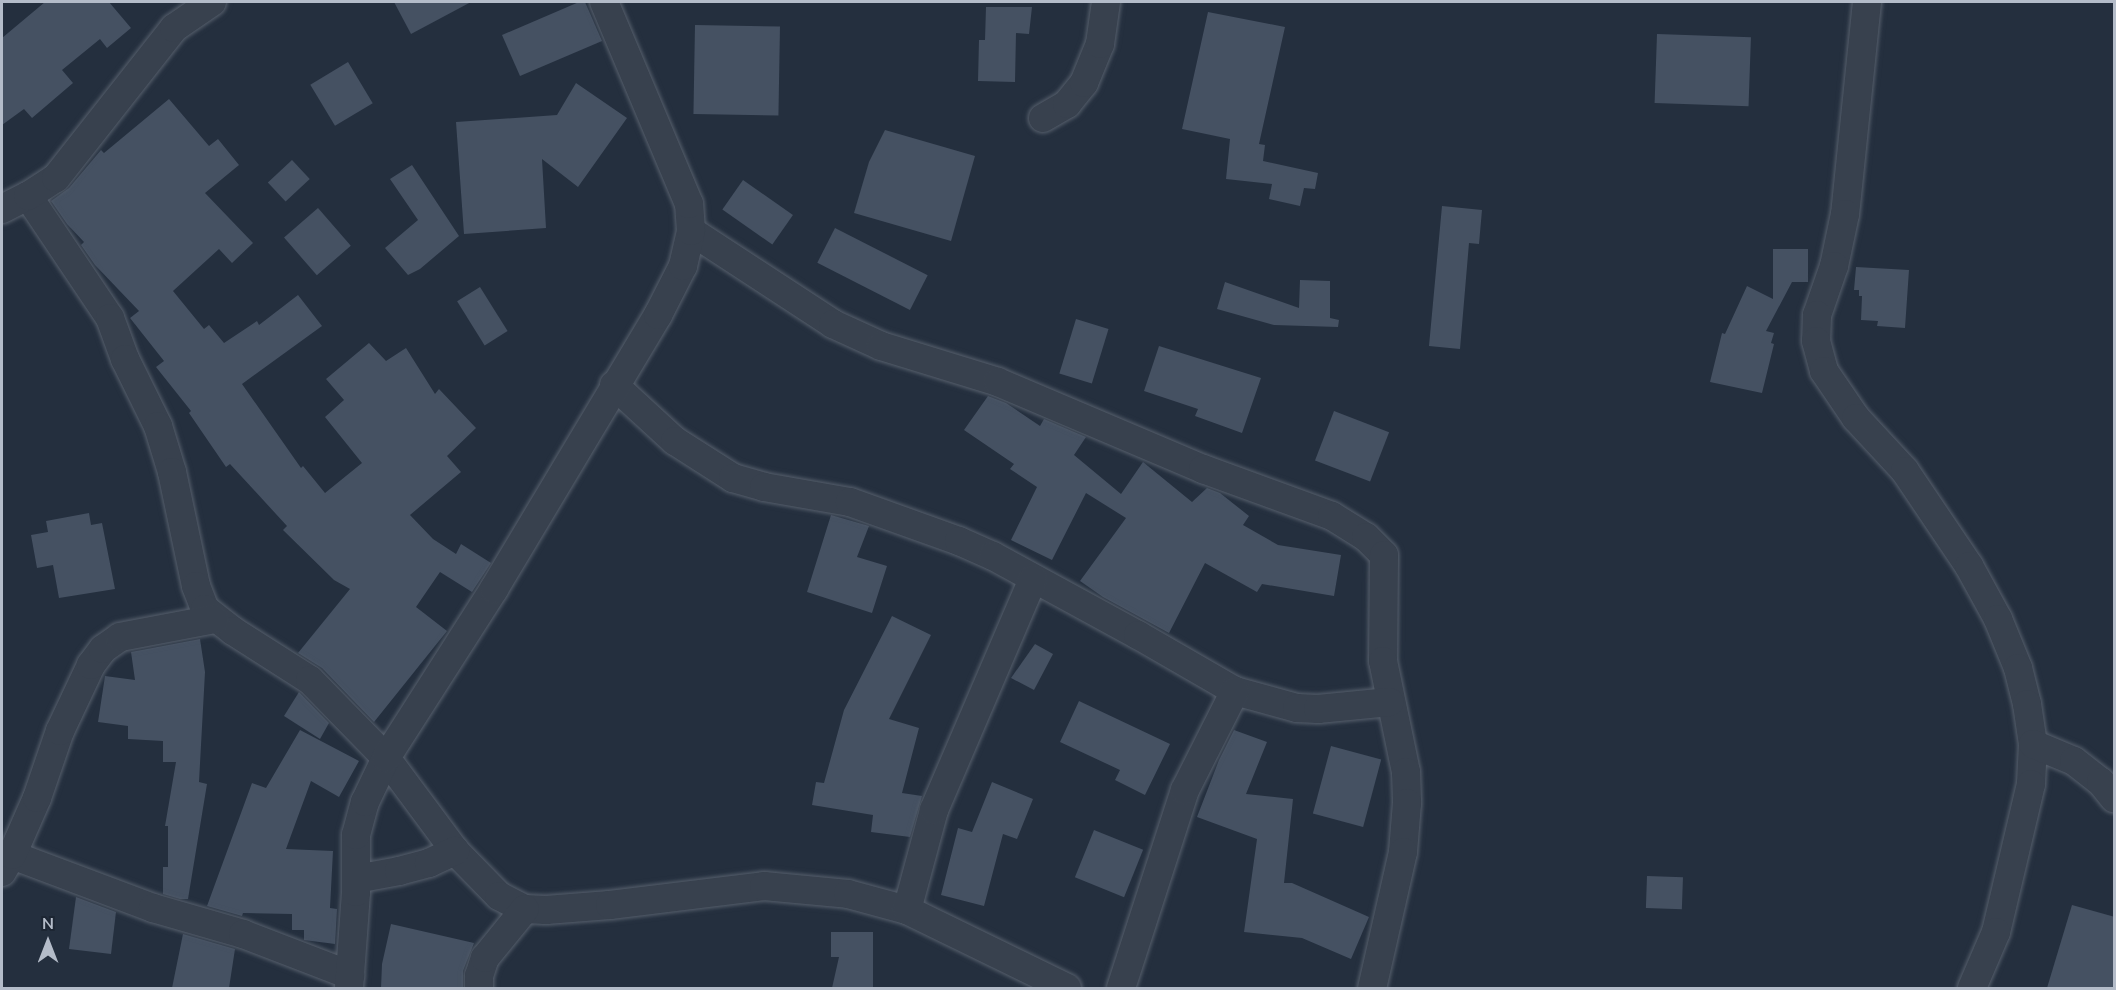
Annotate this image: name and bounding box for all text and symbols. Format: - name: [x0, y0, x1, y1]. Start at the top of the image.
- north arrow: [18, 912, 78, 972]
- text: N: [42, 913, 54, 935]

